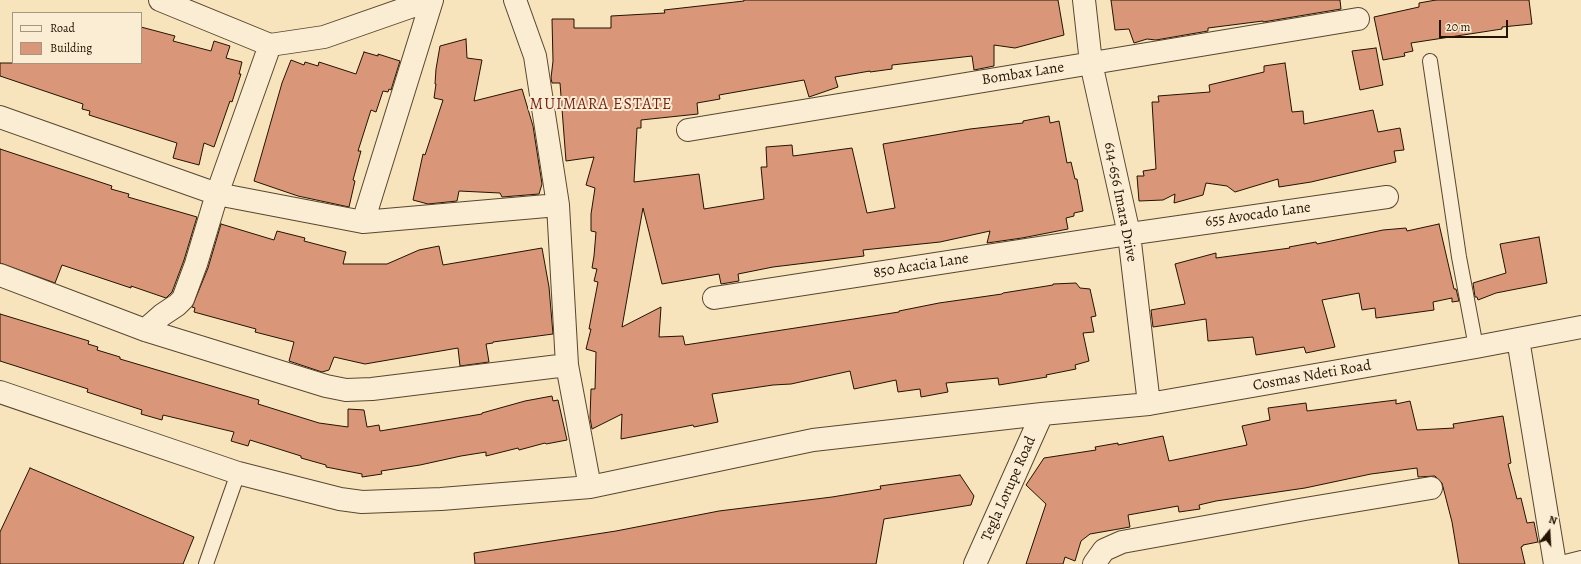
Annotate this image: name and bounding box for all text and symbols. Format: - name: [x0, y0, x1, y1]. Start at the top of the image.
- legend: [12, 12, 142, 64]
- scale bar: [1441, 12, 1510, 38]
- text: 20 m: [1446, 19, 1470, 35]
- text: Road: [50, 20, 75, 36]
- text: Building: [50, 40, 92, 56]
- street label: Bombax Lane: [981, 59, 1065, 89]
- district label: MUIMARA ESTATE: [530, 95, 672, 115]
- street label: 614-656 Imara Drive: [1100, 141, 1140, 263]
- street label: 655 Avocado Lane: [1204, 199, 1312, 231]
- street label: 850 Acacia Lane: [872, 250, 970, 282]
- street label: Cosmas Ndeti Road: [1251, 357, 1373, 395]
- street label: Tegla Lorupe Road: [978, 434, 1040, 544]
- north arrow: [1529, 512, 1569, 552]
- text: N: [1547, 512, 1559, 528]

